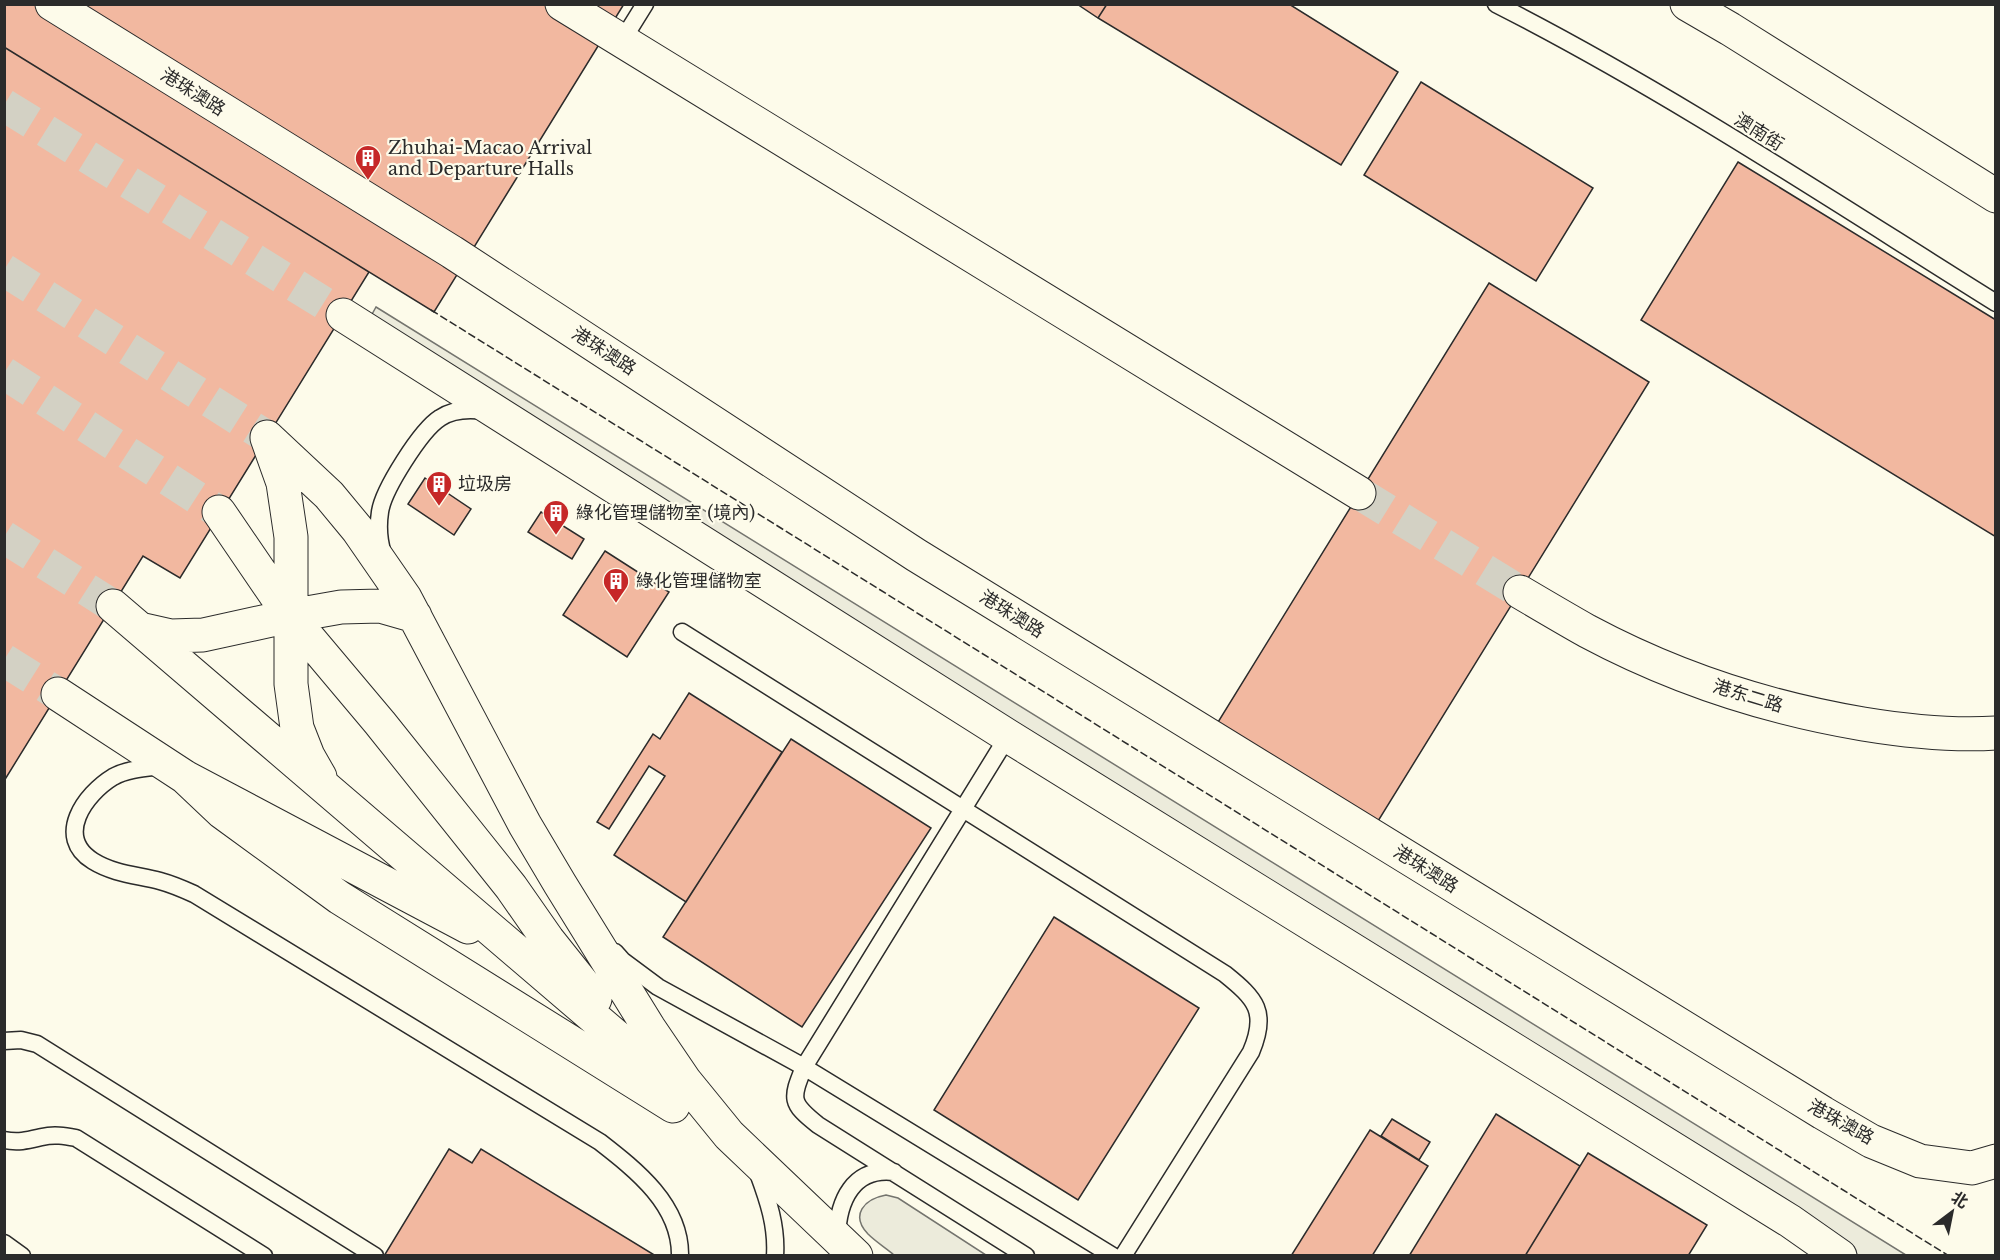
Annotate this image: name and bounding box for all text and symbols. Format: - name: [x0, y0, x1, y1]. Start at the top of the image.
- street label: 港珠澳路: [157, 64, 229, 120]
- street label: 澳南街: [1730, 108, 1788, 156]
- place label: Zhuhai-Macao Arrival and Departure Halls: [388, 137, 592, 180]
- building icon: Zhuhai-Macao Arrival and Departure Halls: [353, 143, 383, 181]
- street label: 港珠澳路: [568, 322, 640, 380]
- building icon: 垃圾房: [424, 469, 454, 507]
- place label: 垃圾房: [458, 473, 512, 495]
- building icon: 綠化管理儲物室 (境內): [541, 498, 571, 536]
- place label: 綠化管理儲物室 (境內): [576, 502, 755, 524]
- building icon: 綠化管理儲物室: [601, 566, 631, 604]
- place label: 綠化管理儲物室: [636, 570, 762, 592]
- street label: 港珠澳路: [976, 586, 1048, 642]
- street label: 港东二路: [1710, 675, 1786, 717]
- street label: 港珠澳路: [1390, 841, 1462, 897]
- street label: 港珠澳路: [1804, 1095, 1878, 1149]
- north arrow: [1922, 1182, 1982, 1242]
- text: 北: [1948, 1187, 1972, 1212]

